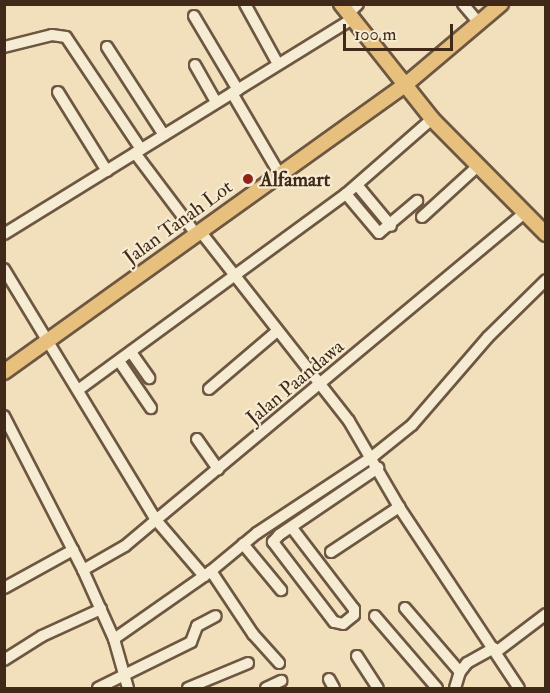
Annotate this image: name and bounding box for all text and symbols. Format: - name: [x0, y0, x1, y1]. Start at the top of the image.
- scale bar: [346, 12, 456, 50]
- text: 100 m: [354, 23, 397, 46]
- place label: Alfamart: [260, 167, 330, 191]
- marker: Alfamart: [241, 172, 255, 186]
- street label: Jalan Tanah Lot: [119, 175, 237, 269]
- street label: Jalan Paandawa: [241, 334, 349, 430]

